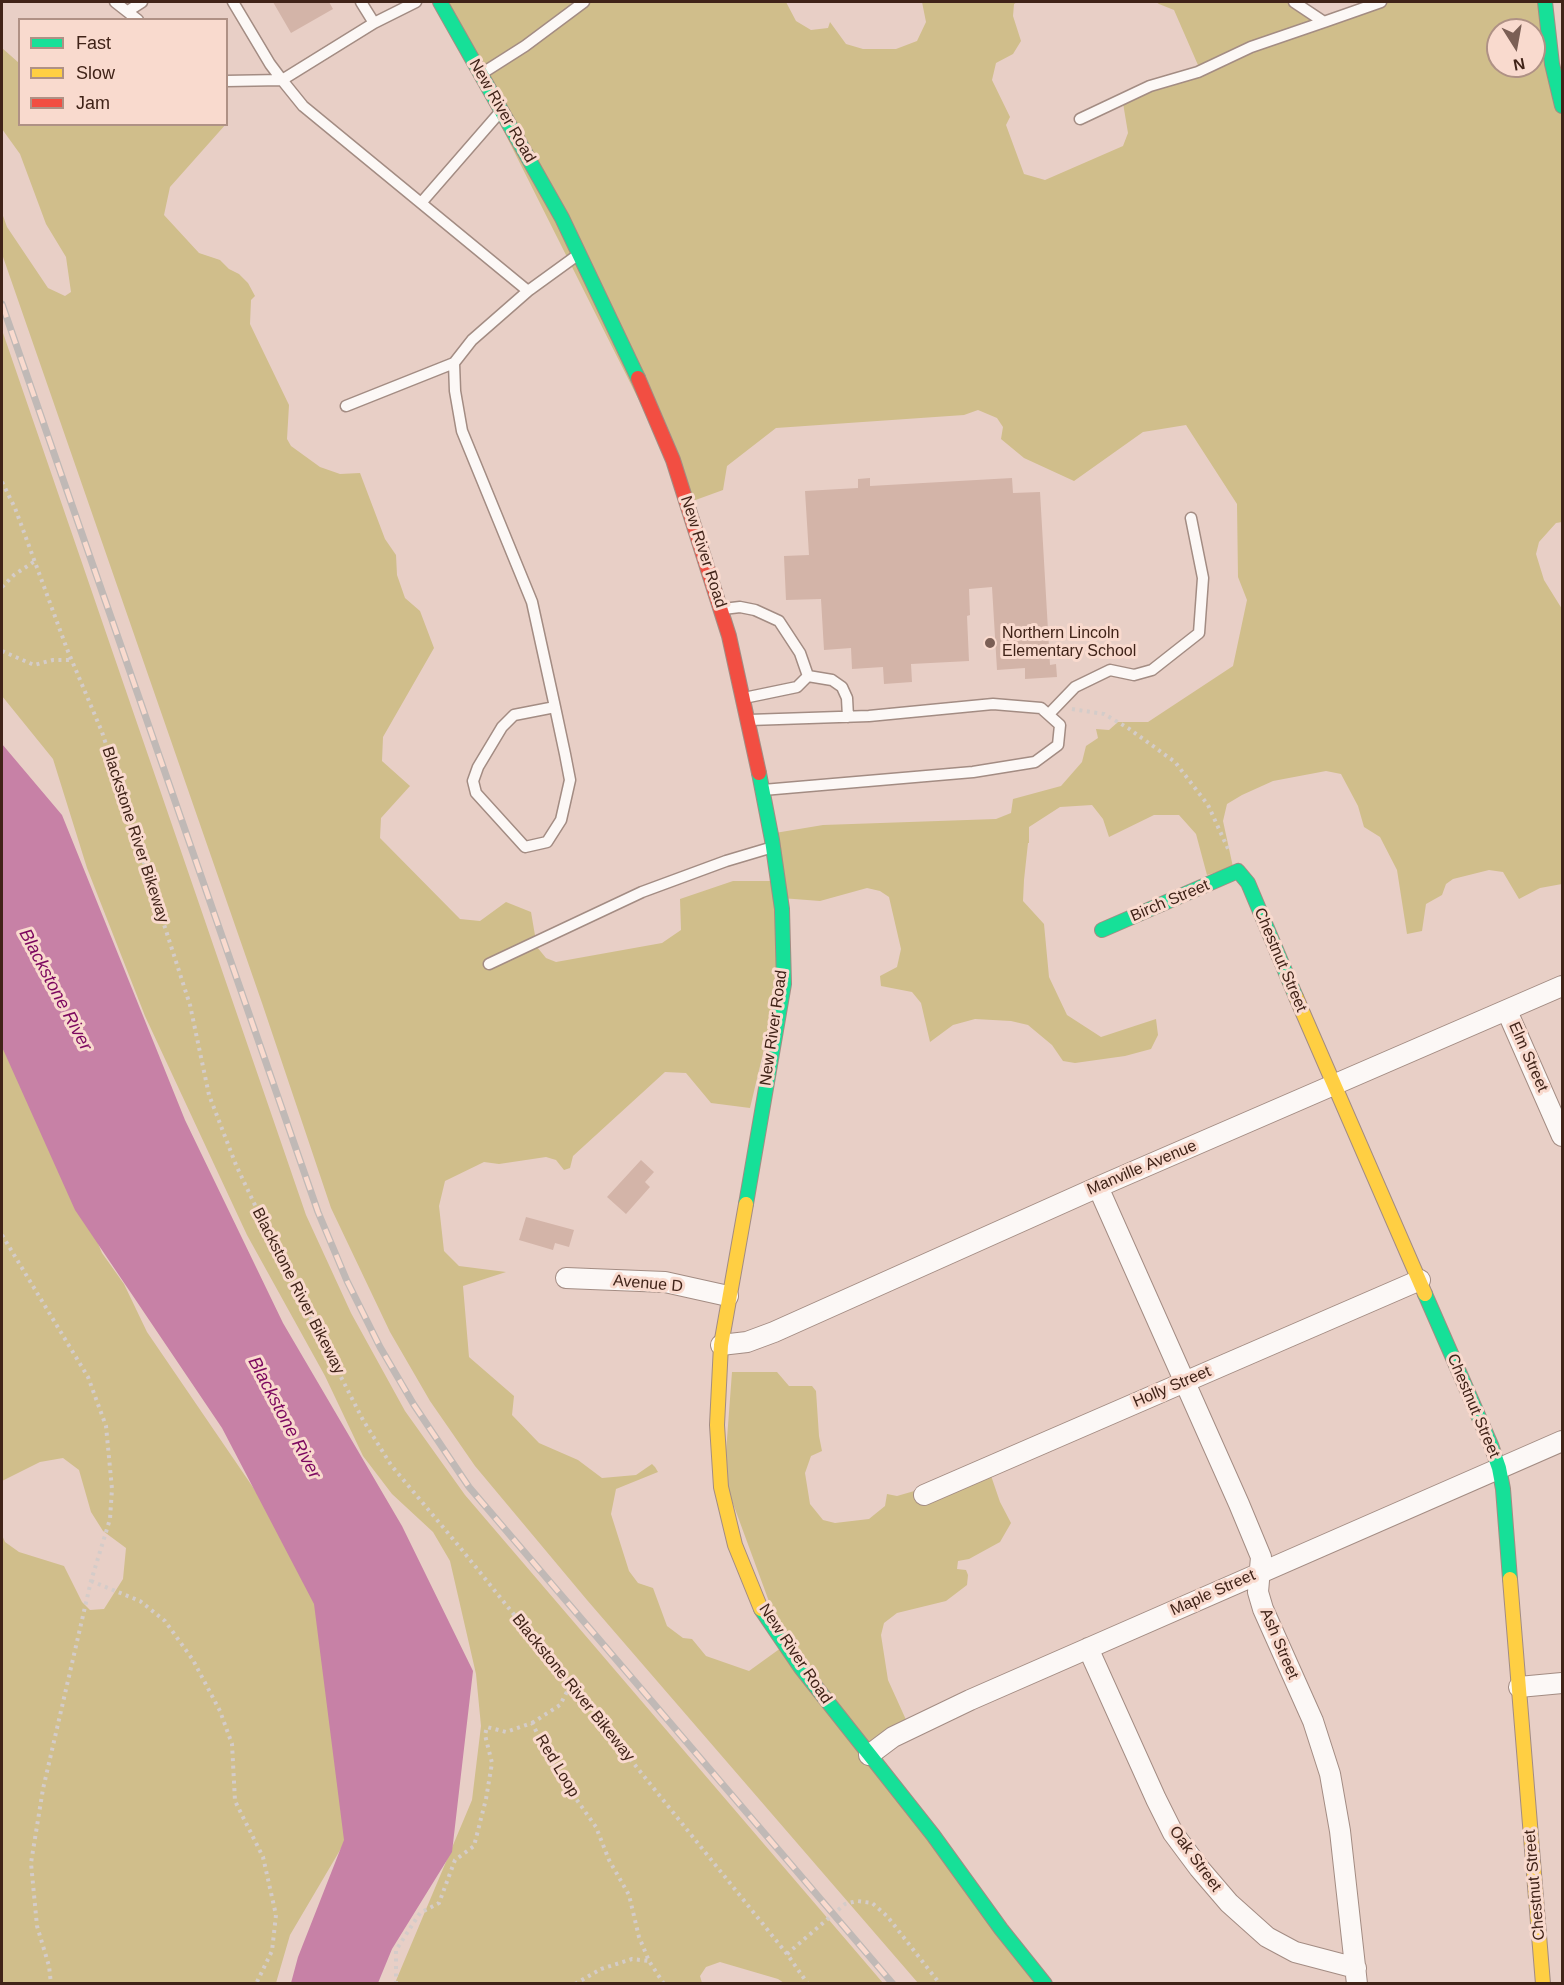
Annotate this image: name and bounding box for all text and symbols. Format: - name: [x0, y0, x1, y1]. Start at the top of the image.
- legend: [18, 18, 228, 126]
- north arrow: [1486, 18, 1546, 78]
- text: Fast: [76, 33, 111, 53]
- text: N: [1512, 55, 1526, 74]
- street label: New River Road: [465, 56, 539, 166]
- text: Slow: [76, 63, 115, 83]
- text: Jam: [76, 93, 110, 113]
- street label: New River Road: [676, 494, 730, 610]
- place label: Northern Lincoln Elementary School: [1002, 624, 1136, 662]
- marker: Northern Lincoln Elementary School: [983, 636, 997, 650]
- street label: Blackstone River Bikeway: [97, 745, 173, 925]
- street label: Birch Street: [1128, 876, 1212, 926]
- street label: Chestnut Street: [1249, 905, 1311, 1015]
- water label: Blackstone River: [14, 925, 96, 1055]
- street label: New River Road: [756, 969, 792, 1087]
- street label: Elm Street: [1504, 1019, 1552, 1095]
- street label: Manville Avenue: [1084, 1136, 1200, 1200]
- street label: Blackstone River Bikeway: [248, 1205, 348, 1377]
- street label: Avenue D: [612, 1271, 684, 1297]
- street label: Chestnut Street: [1442, 1351, 1504, 1461]
- water label: Blackstone River: [243, 1353, 325, 1483]
- street label: Holly Street: [1130, 1362, 1214, 1412]
- street label: Maple Street: [1168, 1566, 1258, 1620]
- street label: New River Road: [754, 1600, 836, 1708]
- street label: Ash Street: [1256, 1606, 1302, 1682]
- street label: Blackstone River Bikeway: [508, 1610, 638, 1766]
- street label: Red Loop: [531, 1731, 583, 1801]
- street label: Oak Street: [1165, 1822, 1225, 1896]
- street label: Chestnut Street: [1521, 1829, 1549, 1941]

